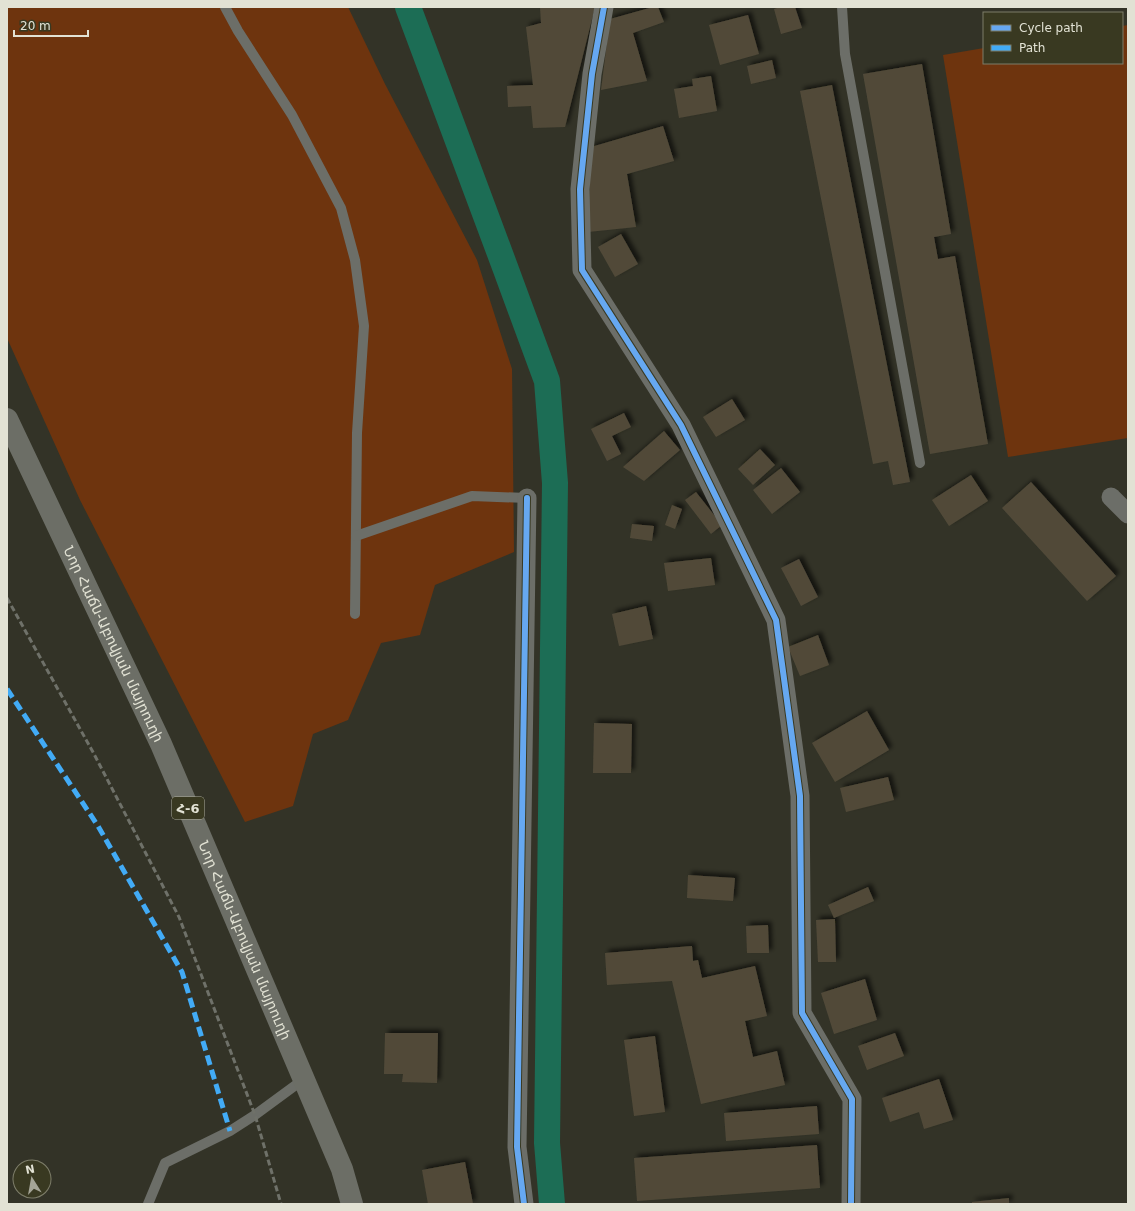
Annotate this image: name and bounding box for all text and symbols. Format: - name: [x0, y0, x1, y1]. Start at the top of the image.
- scale bar: [14, 12, 88, 38]
- legend: [983, 12, 1123, 64]
- text: 20 m: [20, 19, 51, 33]
- text: Cycle path: [1019, 21, 1083, 35]
- text: Path: [1019, 41, 1045, 55]
- street label: Նոր Հաճն-Աբովյան մայրուղի: [60, 543, 167, 745]
- road number: Հ-6: [172, 797, 204, 819]
- street label: Նոր Հաճն-Աբովյան մայրուղի: [195, 838, 294, 1042]
- north arrow: [12, 1159, 52, 1199]
- text: N: [24, 1162, 36, 1177]

